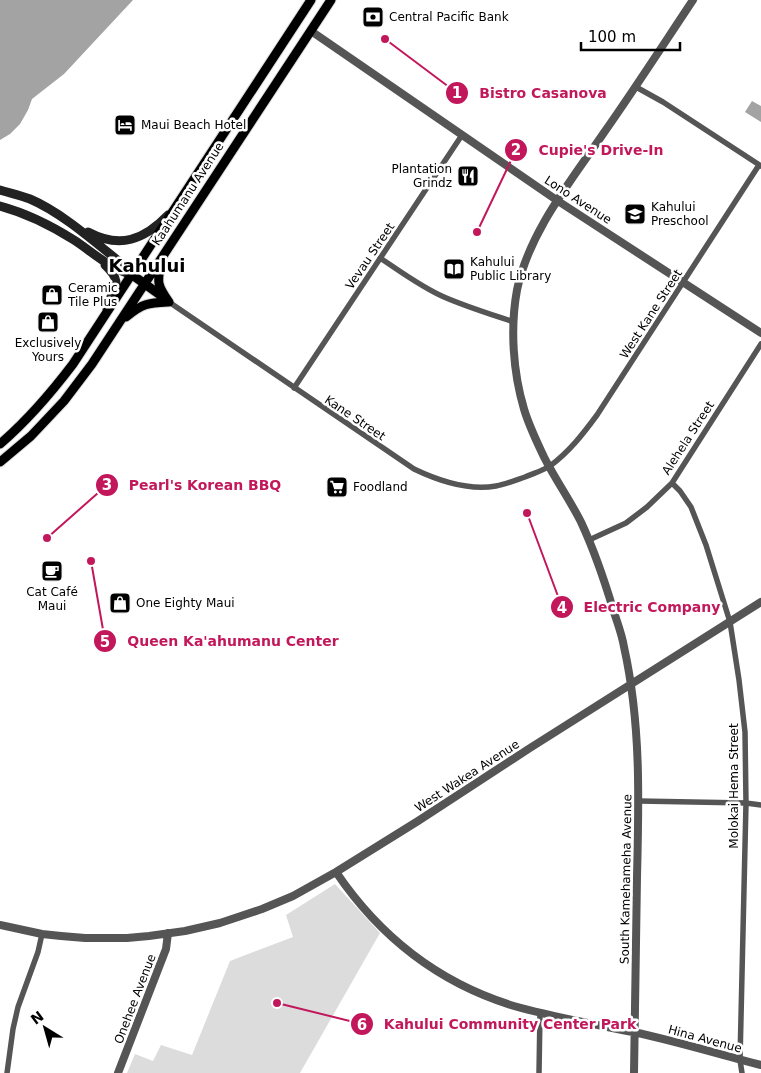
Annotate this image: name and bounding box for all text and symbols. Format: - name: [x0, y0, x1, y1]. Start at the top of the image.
- bank icon: Central Pacific Bank: [361, 5, 385, 29]
- place label: Central Pacific Bank: [389, 10, 509, 24]
- scale bar: [581, 20, 680, 52]
- text: 100 m: [588, 28, 636, 46]
- callout: Bistro Casanova: [444, 78, 617, 107]
- text: 1: [452, 84, 462, 102]
- text: Bistro Casanova: [479, 85, 607, 101]
- hotel icon: Maui Beach Hotel: [113, 113, 137, 137]
- place label: Maui Beach Hotel: [141, 118, 246, 132]
- callout: Cupie's Drive-In: [503, 135, 673, 164]
- street label: Kaahumanu Avenue: [149, 140, 227, 248]
- text: 2: [511, 141, 521, 159]
- text: Cupie's Drive-In: [539, 142, 663, 158]
- place label: Plantation Grindz: [391, 162, 452, 190]
- restaurant icon: Plantation Grindz: [456, 164, 480, 188]
- street label: Lono Avenue: [542, 173, 614, 227]
- place label: Kahului Preschool: [651, 200, 709, 228]
- school or university icon: Kahului Preschool: [623, 202, 647, 226]
- street label: Vevau Street: [343, 220, 397, 292]
- district label: Kahului: [109, 255, 185, 276]
- place label: Kahului Public Library: [470, 255, 551, 283]
- library icon: Kahului Public Library: [442, 257, 466, 281]
- street label: West Kane Street: [617, 266, 685, 361]
- place label: Ceramic Tile Plus: [67, 281, 118, 309]
- shop icon: Ceramic Tile Plus: [40, 283, 64, 307]
- shop icon: Exclusively Yours: [36, 310, 60, 334]
- place label: Exclusively Yours: [15, 336, 81, 364]
- street label: Kane Street: [322, 393, 388, 444]
- street label: Alehela Street: [659, 398, 717, 477]
- callout: Pearl's Korean BBQ: [94, 470, 292, 499]
- supermarket icon: Foodland: [325, 475, 349, 499]
- text: 3: [102, 476, 112, 494]
- text: Pearl's Korean BBQ: [129, 477, 281, 493]
- place label: Foodland: [353, 480, 408, 494]
- cafe icon: Cat Café Maui: [40, 559, 64, 583]
- place label: Cat Café Maui: [26, 585, 78, 613]
- shop icon: One Eighty Maui: [108, 591, 132, 615]
- callout: Electric Company: [549, 593, 731, 622]
- place label: One Eighty Maui: [136, 596, 235, 610]
- text: 4: [557, 599, 567, 617]
- text: Electric Company: [584, 599, 720, 615]
- callout: Queen Ka'ahumanu Center: [92, 627, 348, 656]
- text: 5: [100, 633, 110, 651]
- text: Queen Ka'ahumanu Center: [127, 633, 339, 649]
- street label: Molokai Hema Street: [727, 723, 741, 849]
- street label: West Wakea Avenue: [412, 737, 522, 815]
- street label: South Kamehameha Avenue: [618, 794, 634, 964]
- street label: Onehee Avenue: [111, 952, 159, 1046]
- north arrow: [20, 1003, 70, 1053]
- text: N: [28, 1008, 47, 1028]
- callout: Kahului Community Center Park: [349, 1010, 647, 1039]
- text: 6: [357, 1016, 367, 1034]
- text: Kahului Community Center Park: [384, 1016, 637, 1032]
- street label: Hina Avenue: [667, 1022, 743, 1056]

